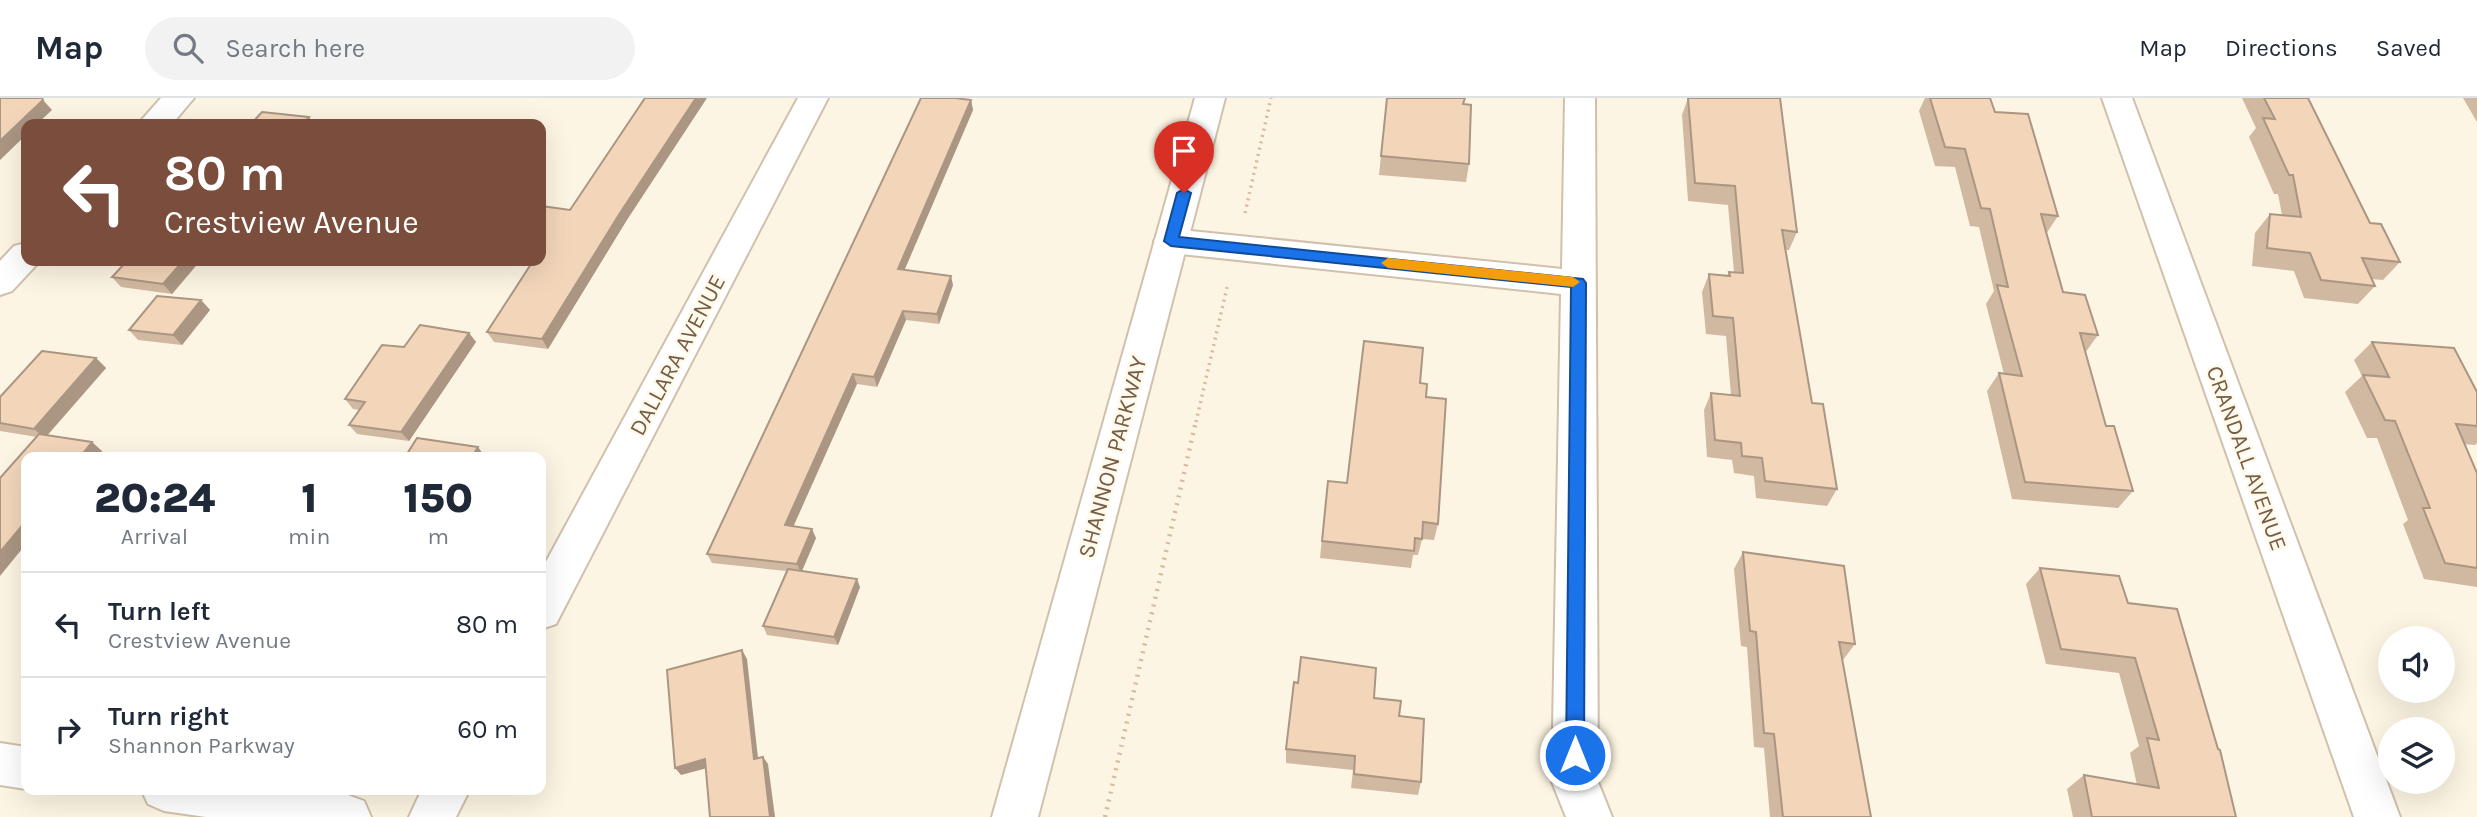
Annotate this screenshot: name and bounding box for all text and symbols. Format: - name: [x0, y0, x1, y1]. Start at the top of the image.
- search box: [145, 17, 635, 80]
- text: Map: [35, 29, 103, 67]
- icon: search: [169, 29, 207, 67]
- text: Search here: [225, 33, 365, 64]
- text: Map: [2139, 34, 2187, 62]
- text: Directions: [2225, 34, 2338, 62]
- text: Saved: [2376, 34, 2442, 62]
- pin: [1154, 121, 1214, 193]
- icon: arrive: [1165, 132, 1203, 170]
- text: 80 m: [164, 145, 286, 202]
- icon: left: [49, 147, 140, 238]
- text: Crestview Avenue: [164, 204, 419, 241]
- street label: DALLARA AVENUE: [624, 270, 731, 440]
- street label: SHANNON PARKWAY: [1073, 353, 1153, 561]
- street label: CRANDALL AVENUE: [2201, 362, 2292, 554]
- text: 20:24: [94, 473, 215, 523]
- text: 1: [301, 473, 317, 523]
- text: 150: [403, 473, 473, 523]
- text: Arrival: [121, 523, 188, 550]
- text: min: [288, 523, 330, 550]
- text: m: [427, 523, 449, 550]
- text: Turn left: [108, 596, 210, 627]
- icon: left: [49, 606, 87, 644]
- text: 80 m: [456, 609, 518, 640]
- map controls: [2378, 626, 2455, 794]
- button: sound: [2378, 626, 2455, 703]
- text: Crestview Avenue: [108, 627, 291, 654]
- text: Turn right: [108, 701, 229, 732]
- icon: right: [49, 711, 87, 749]
- text: 60 m: [457, 714, 518, 745]
- button: layers: [2378, 717, 2455, 794]
- position arrow: [1538, 718, 1612, 792]
- text: Shannon Parkway: [108, 732, 295, 759]

